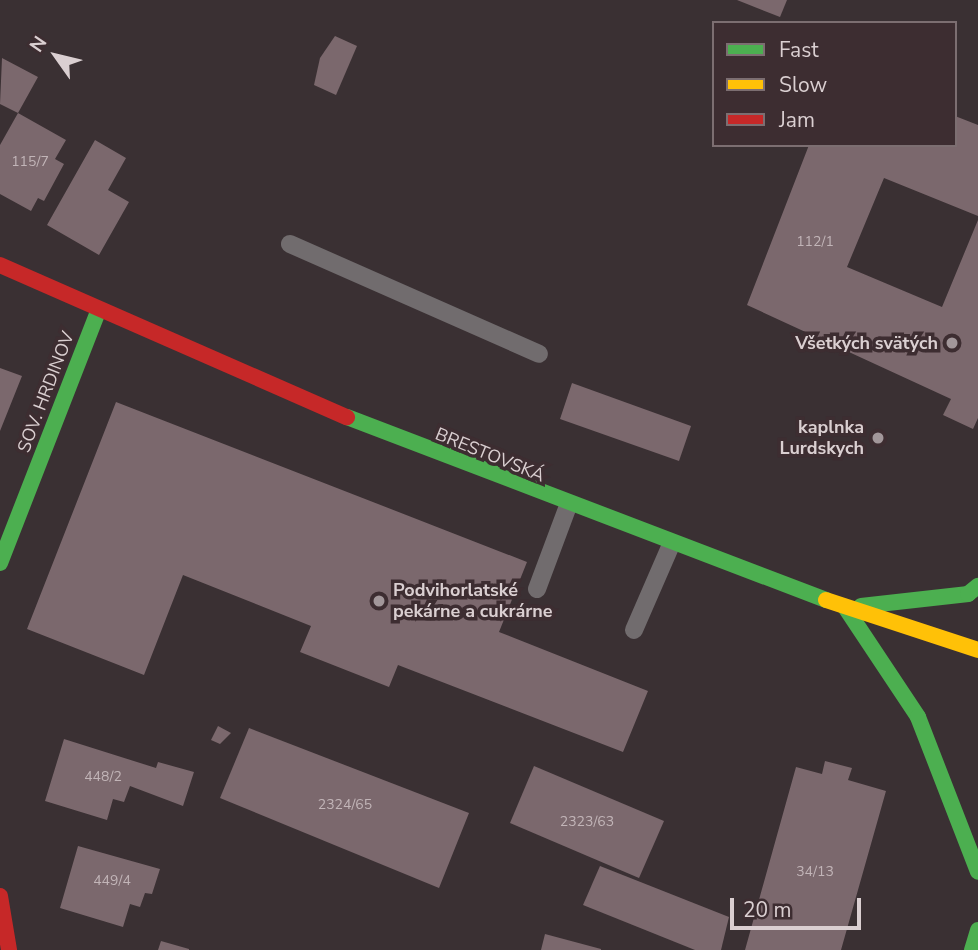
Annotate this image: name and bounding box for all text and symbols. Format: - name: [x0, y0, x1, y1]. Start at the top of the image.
- north arrow: [21, 21, 91, 91]
- legend: [712, 21, 957, 147]
- text: N: [24, 31, 53, 57]
- text: Fast: [779, 36, 819, 64]
- text: Slow: [779, 71, 827, 99]
- text: Jam: [779, 106, 815, 134]
- house number: 115/7: [11, 154, 49, 170]
- house number: 112/1: [796, 234, 834, 250]
- street label: SOV. HRDINOV: [13, 329, 79, 455]
- place label: Všetkých svätých: [795, 332, 938, 354]
- marker: Všetkých svätých: [944, 335, 960, 351]
- place label: kaplnka Lurdskych: [780, 417, 864, 460]
- street label: BRESTOVSKÁ: [432, 423, 548, 487]
- marker: kaplnka Lurdskych: [870, 430, 886, 446]
- place label: Podvihorlatské pekárne a cukrárne: [393, 580, 553, 622]
- marker: Podvihorlatské pekárne a cukrárne: [371, 593, 387, 609]
- house number: 448/2: [84, 769, 122, 785]
- house number: 2324/65: [318, 797, 372, 813]
- house number: 2323/63: [560, 814, 614, 830]
- house number: 34/13: [796, 864, 834, 880]
- house number: 449/4: [93, 873, 131, 889]
- scale bar: [733, 884, 864, 928]
- text: 20 m: [743, 896, 792, 924]

